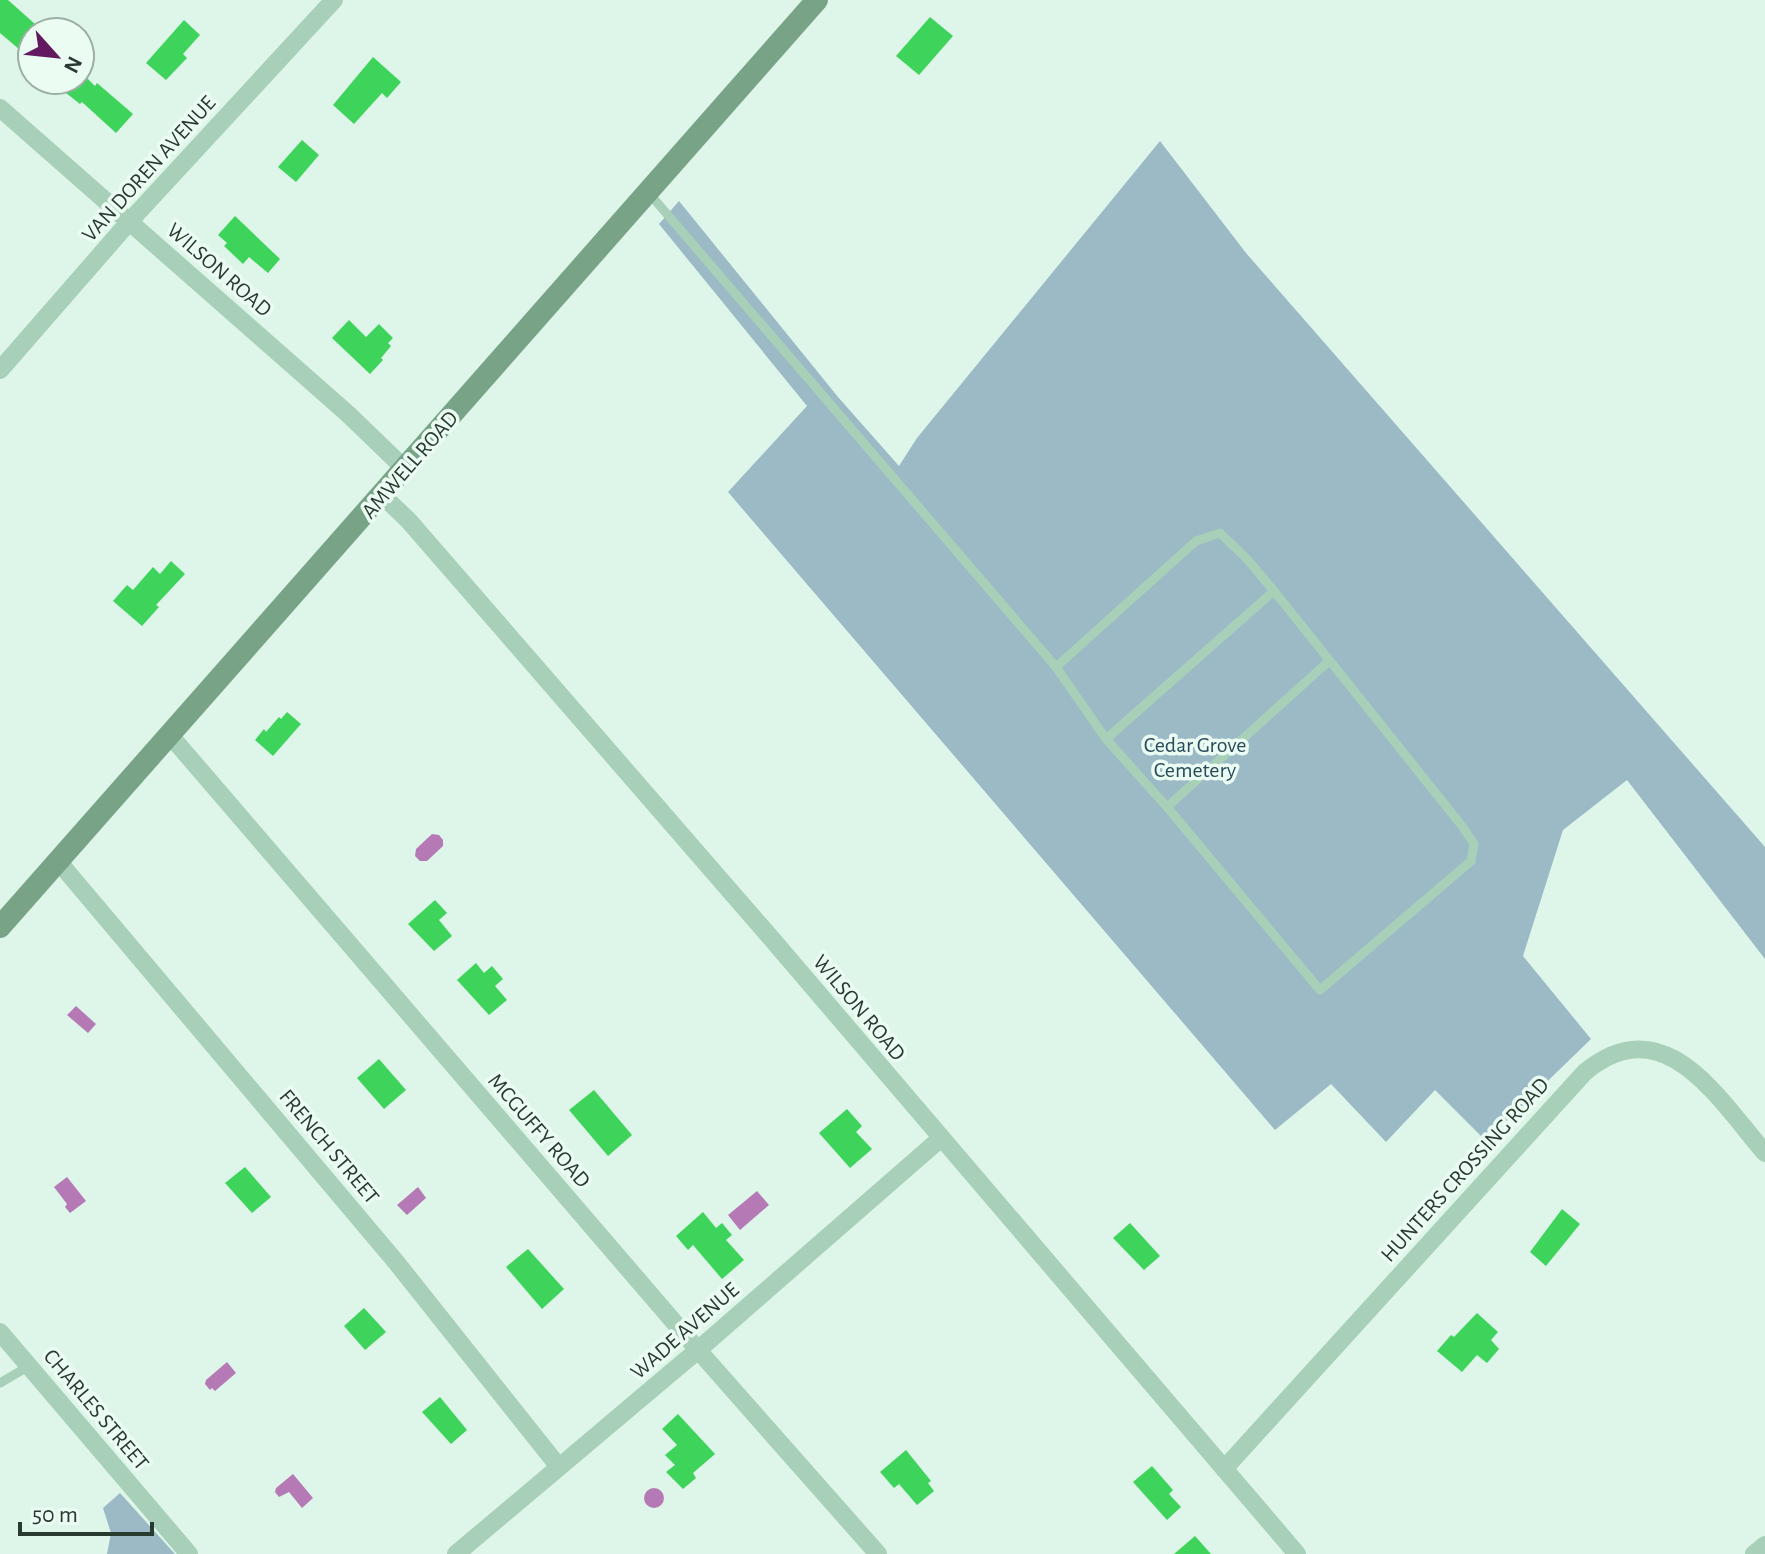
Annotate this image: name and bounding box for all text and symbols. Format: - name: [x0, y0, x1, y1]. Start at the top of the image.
- north arrow: [16, 16, 96, 96]
- text: N: [60, 53, 86, 76]
- street label: VAN DOREN AVENUE: [78, 91, 220, 246]
- street label: WILSON ROAD: [163, 219, 276, 321]
- street label: AMWELL ROAD: [357, 407, 462, 523]
- park label: Cedar Grove Cemetery: [1144, 734, 1246, 781]
- street label: WILSON ROAD: [809, 951, 910, 1065]
- street label: MCGUFFY ROAD: [484, 1069, 594, 1192]
- street label: HUNTERS CROSSING ROAD: [1377, 1073, 1553, 1266]
- street label: FRENCH STREET: [275, 1085, 383, 1208]
- street label: WADE AVENUE: [627, 1278, 743, 1383]
- street label: CHARLES STREET: [40, 1345, 153, 1474]
- scale bar: [20, 1486, 152, 1536]
- text: 50 m: [32, 1503, 78, 1527]

